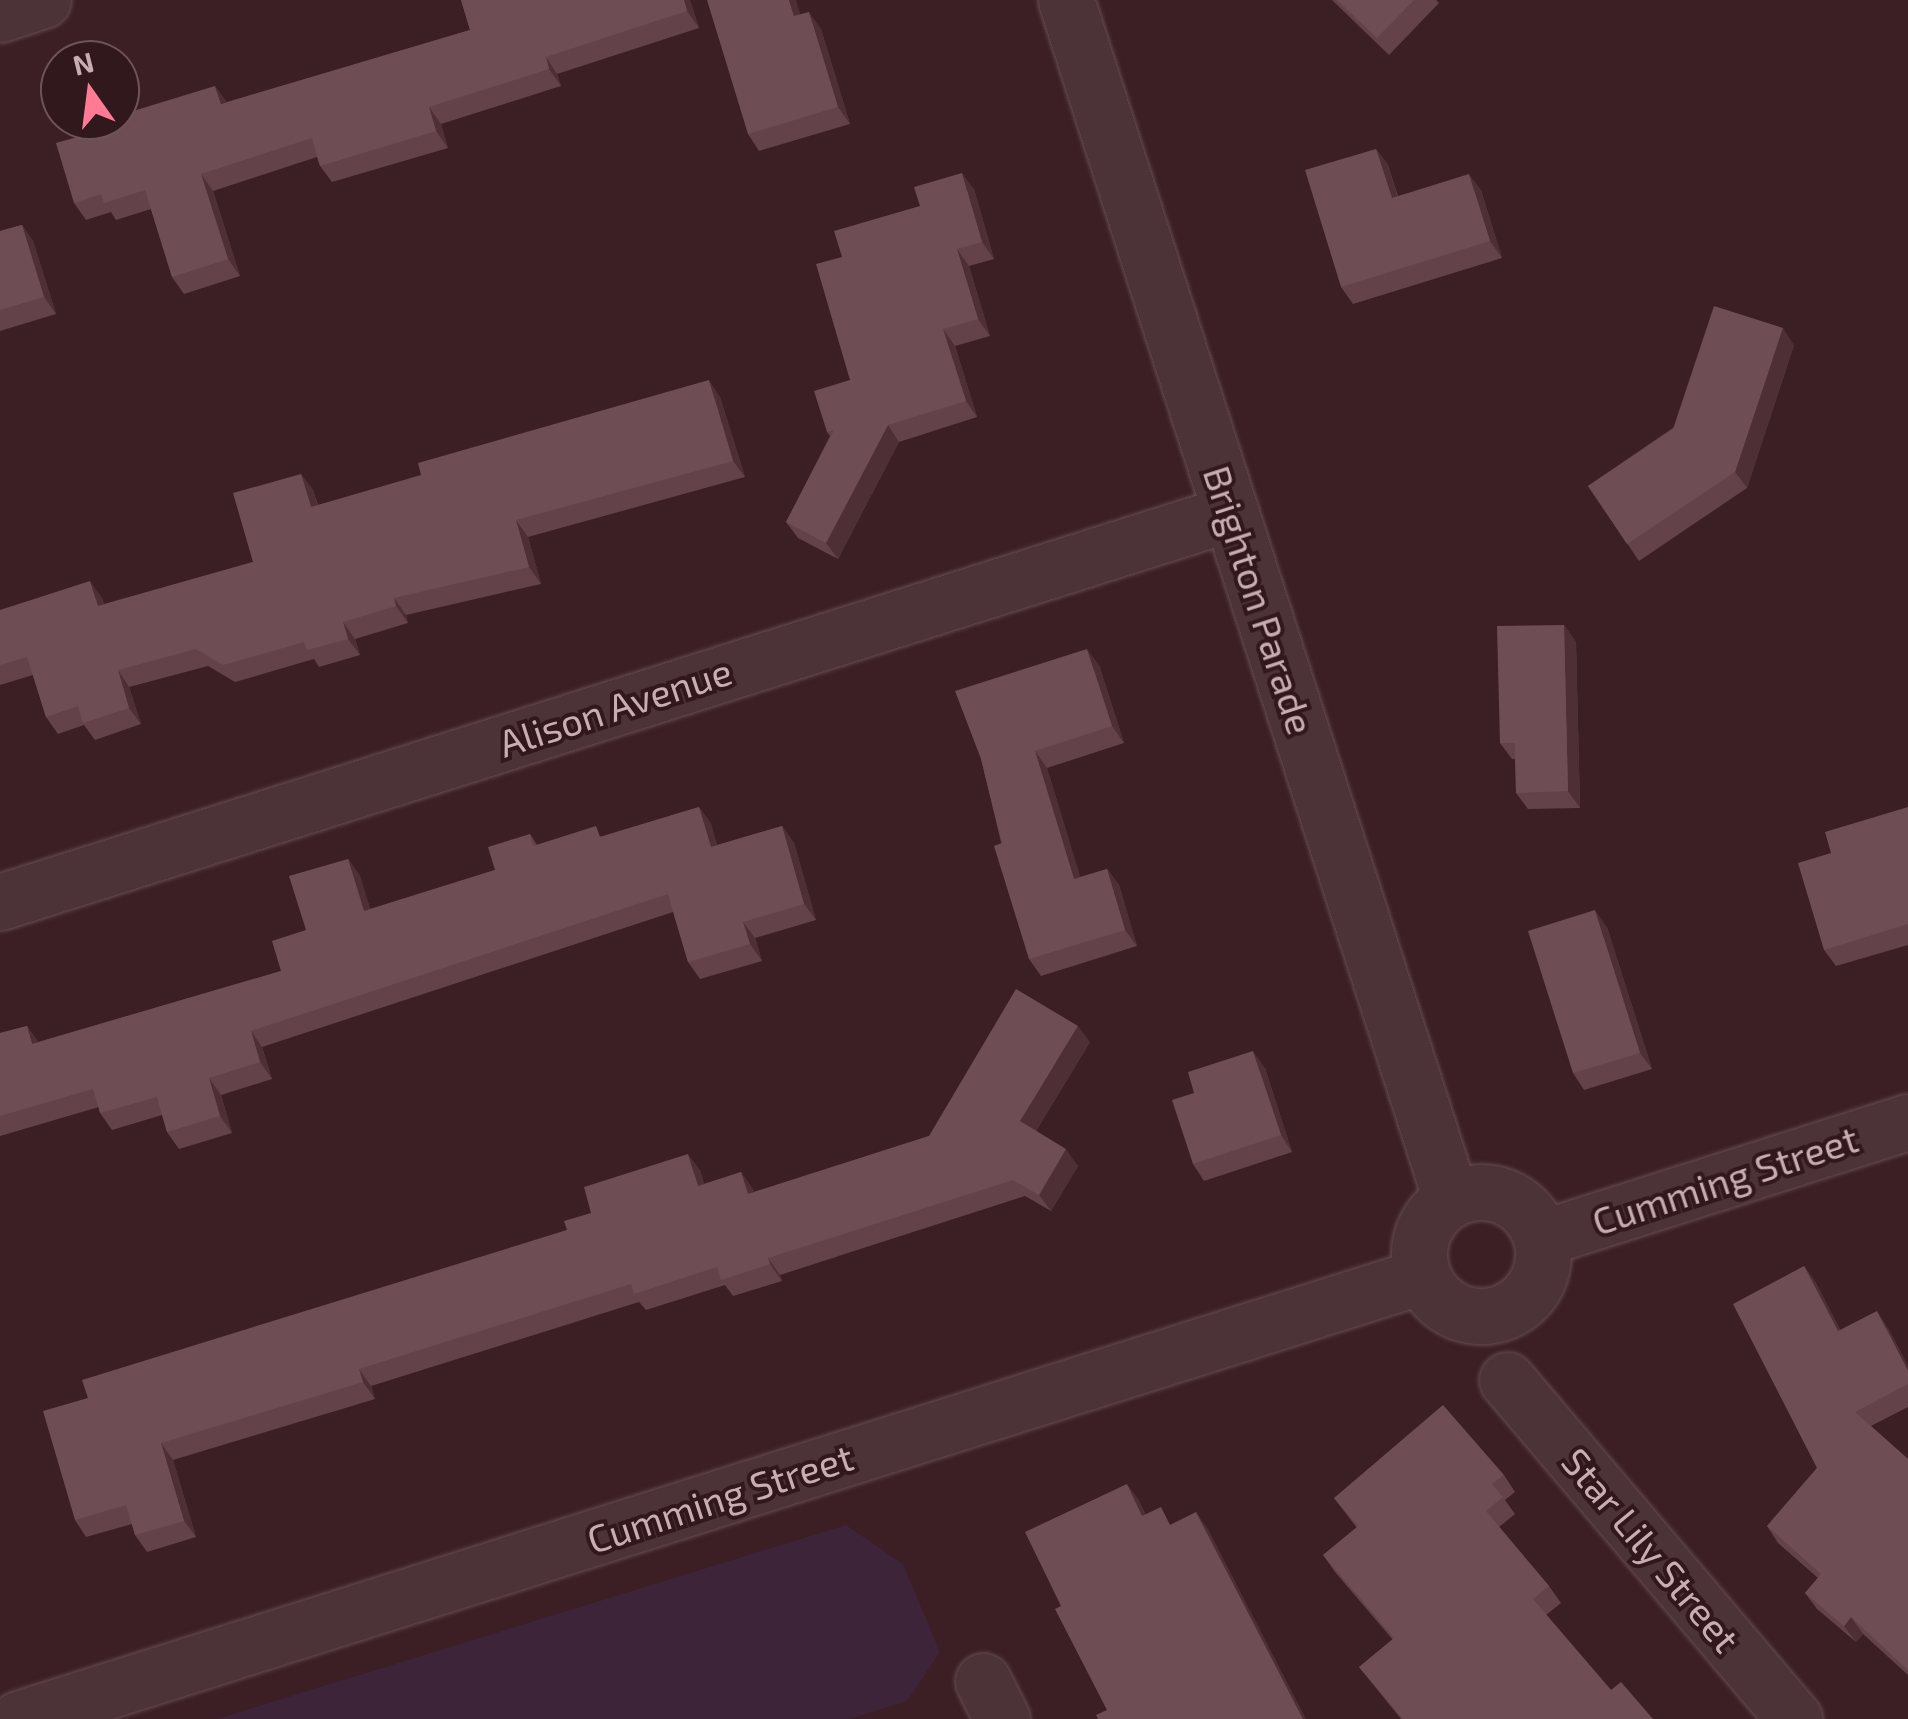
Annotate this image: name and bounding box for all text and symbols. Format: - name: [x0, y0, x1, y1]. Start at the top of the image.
- north arrow: [40, 40, 140, 140]
- text: N: [69, 44, 97, 82]
- street label: Brighton Parade: [1194, 460, 1324, 740]
- street label: Alison Avenue: [492, 648, 738, 766]
- street label: Cumming Street: [1586, 1116, 1864, 1244]
- street label: Cumming Street: [581, 1434, 859, 1562]
- street label: Star Lily Street: [1552, 1438, 1750, 1662]

